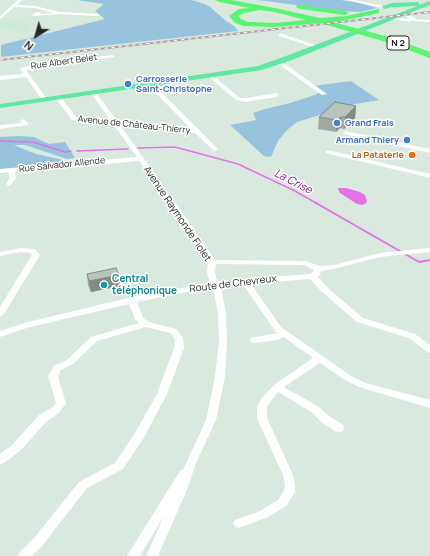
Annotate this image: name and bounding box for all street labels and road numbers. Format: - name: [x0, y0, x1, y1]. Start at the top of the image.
- road number: N 2: [387, 36, 409, 50]
- street label: Rue Albert Belet: [30, 52, 98, 72]
- street label: Avenue de Château-Thierry: [77, 114, 191, 136]
- street label: Rue Salvador Allende: [18, 155, 106, 175]
- street label: Avenue Raymonde Fiolet: [141, 164, 213, 264]
- street label: Route de Chevreux: [189, 273, 277, 295]

